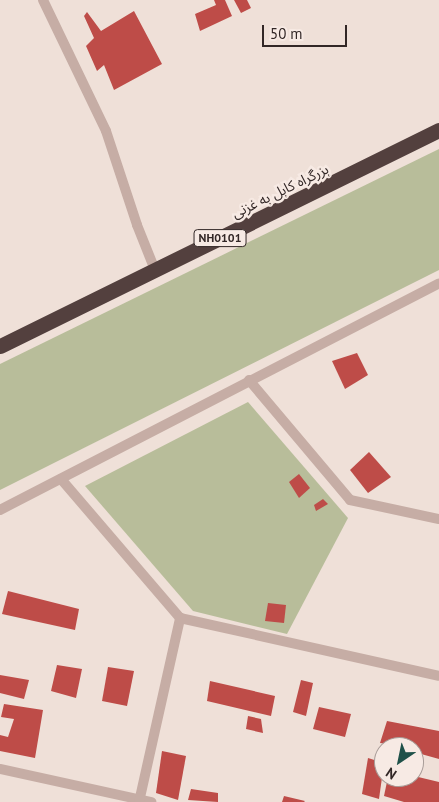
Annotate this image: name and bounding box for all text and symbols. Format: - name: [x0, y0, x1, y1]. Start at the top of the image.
- scale bar: [264, 15, 349, 47]
- text: 50 m: [270, 24, 303, 43]
- street label: بزرگراه کابل به غزنی: [229, 160, 331, 222]
- road number: NH0101: [192, 228, 248, 248]
- north arrow: [374, 737, 424, 787]
- text: N: [382, 764, 400, 784]

